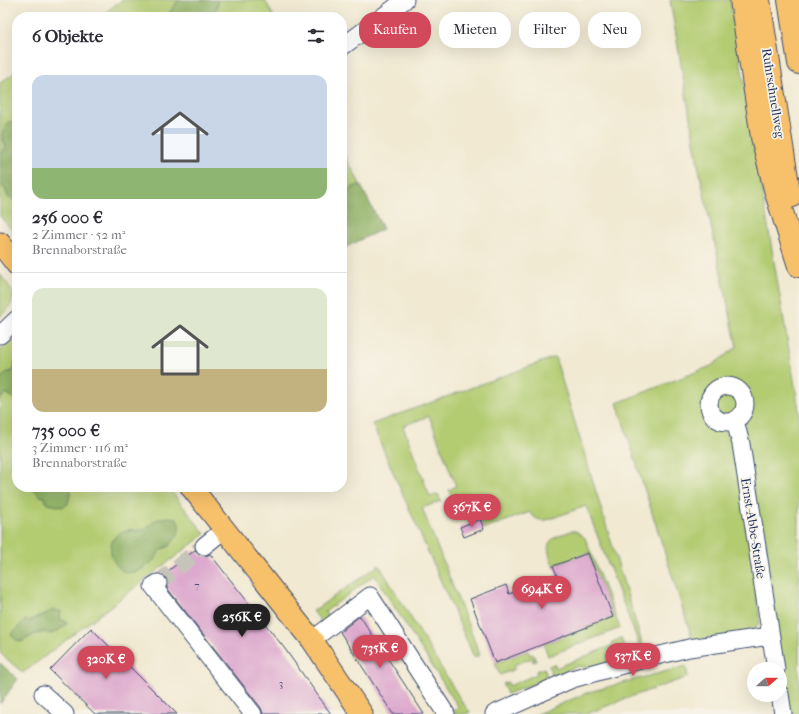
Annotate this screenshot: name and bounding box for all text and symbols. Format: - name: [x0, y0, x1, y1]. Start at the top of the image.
- chip: Kaufen: [359, 12, 431, 48]
- chip: Mieten: [439, 12, 511, 48]
- chip: Filter: [519, 12, 580, 48]
- chip: Neu: [588, 12, 641, 48]
- icon: filters: [305, 25, 327, 47]
- text: 6 Objekte: [32, 26, 103, 46]
- street label: Ruhrschnellweg: [759, 47, 788, 140]
- icon: home: [144, 101, 216, 173]
- text: 256 000 €: [32, 207, 103, 227]
- text: 2 Zimmer · 52 m²: [32, 227, 125, 242]
- text: Brennaborstraße: [32, 242, 127, 257]
- icon: home: [144, 314, 216, 386]
- text: 735 000 €: [32, 420, 100, 440]
- text: 3 Zimmer · 116 m²: [32, 440, 128, 455]
- text: Brennaborstraße: [32, 455, 127, 470]
- street label: Ernst-Abbe-Straße: [738, 476, 769, 580]
- pin: 367K €: [439, 494, 505, 528]
- text: 367K €: [453, 499, 491, 514]
- pin: 694K €: [509, 576, 575, 610]
- house number: 7: [194, 579, 200, 592]
- text: 694K €: [521, 581, 563, 596]
- pin: 256K €: [209, 604, 275, 638]
- text: 256K €: [222, 609, 262, 624]
- pin: 735K €: [347, 635, 413, 669]
- text: 735K €: [361, 640, 399, 655]
- pin: 537K €: [600, 643, 666, 677]
- pin: 320K €: [73, 646, 139, 680]
- text: 537K €: [614, 648, 652, 663]
- text: 320K €: [86, 651, 126, 666]
- north arrow: [747, 662, 787, 702]
- map controls: [747, 662, 787, 702]
- house number: 3: [279, 677, 283, 690]

